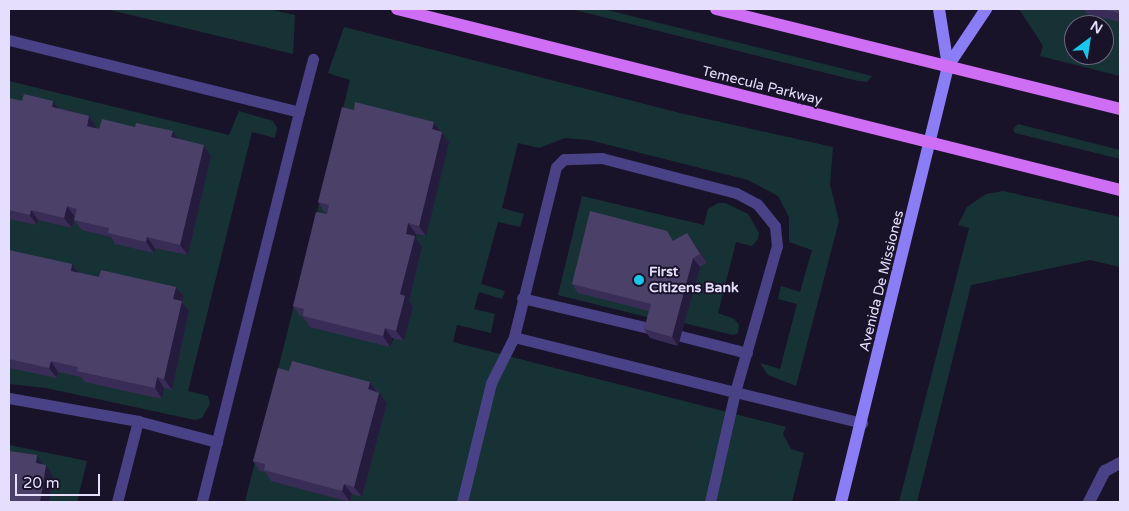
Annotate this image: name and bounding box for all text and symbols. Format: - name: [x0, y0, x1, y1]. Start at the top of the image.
- north arrow: [1064, 15, 1114, 65]
- text: N: [1087, 17, 1106, 38]
- street label: Temecula Parkway: [700, 63, 824, 109]
- street label: Avenida De Missiones: [856, 209, 908, 353]
- place label: First Citizens Bank: [649, 264, 739, 296]
- marker: First Citizens Bank: [633, 274, 645, 286]
- scale bar: [18, 464, 102, 496]
- text: 20 m: [23, 474, 60, 492]

